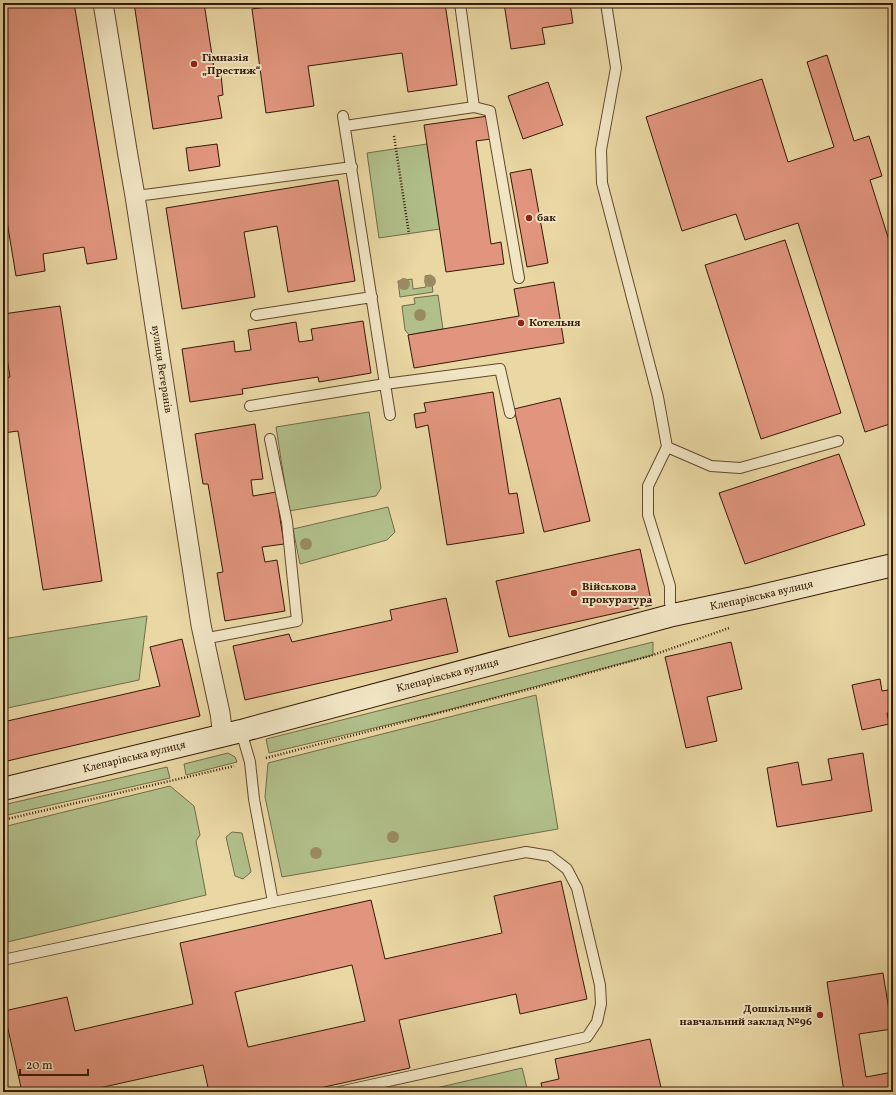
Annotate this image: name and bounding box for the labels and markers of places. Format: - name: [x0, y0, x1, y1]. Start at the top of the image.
- place label: Гімназія „Престиж“: [202, 51, 261, 79]
- marker: Гімназія „Престиж“: [189, 59, 199, 69]
- place label: бак: [537, 211, 556, 226]
- marker: бак: [524, 213, 534, 223]
- place label: Котельня: [529, 316, 580, 331]
- marker: Котельня: [516, 318, 526, 328]
- place label: Військова прокуратура: [582, 580, 652, 608]
- marker: Військова прокуратура: [569, 588, 579, 598]
- place label: Дошкільний навчальний заклад №96: [680, 1002, 812, 1030]
- marker: Дошкільний навчальний заклад №96: [815, 1010, 825, 1020]

